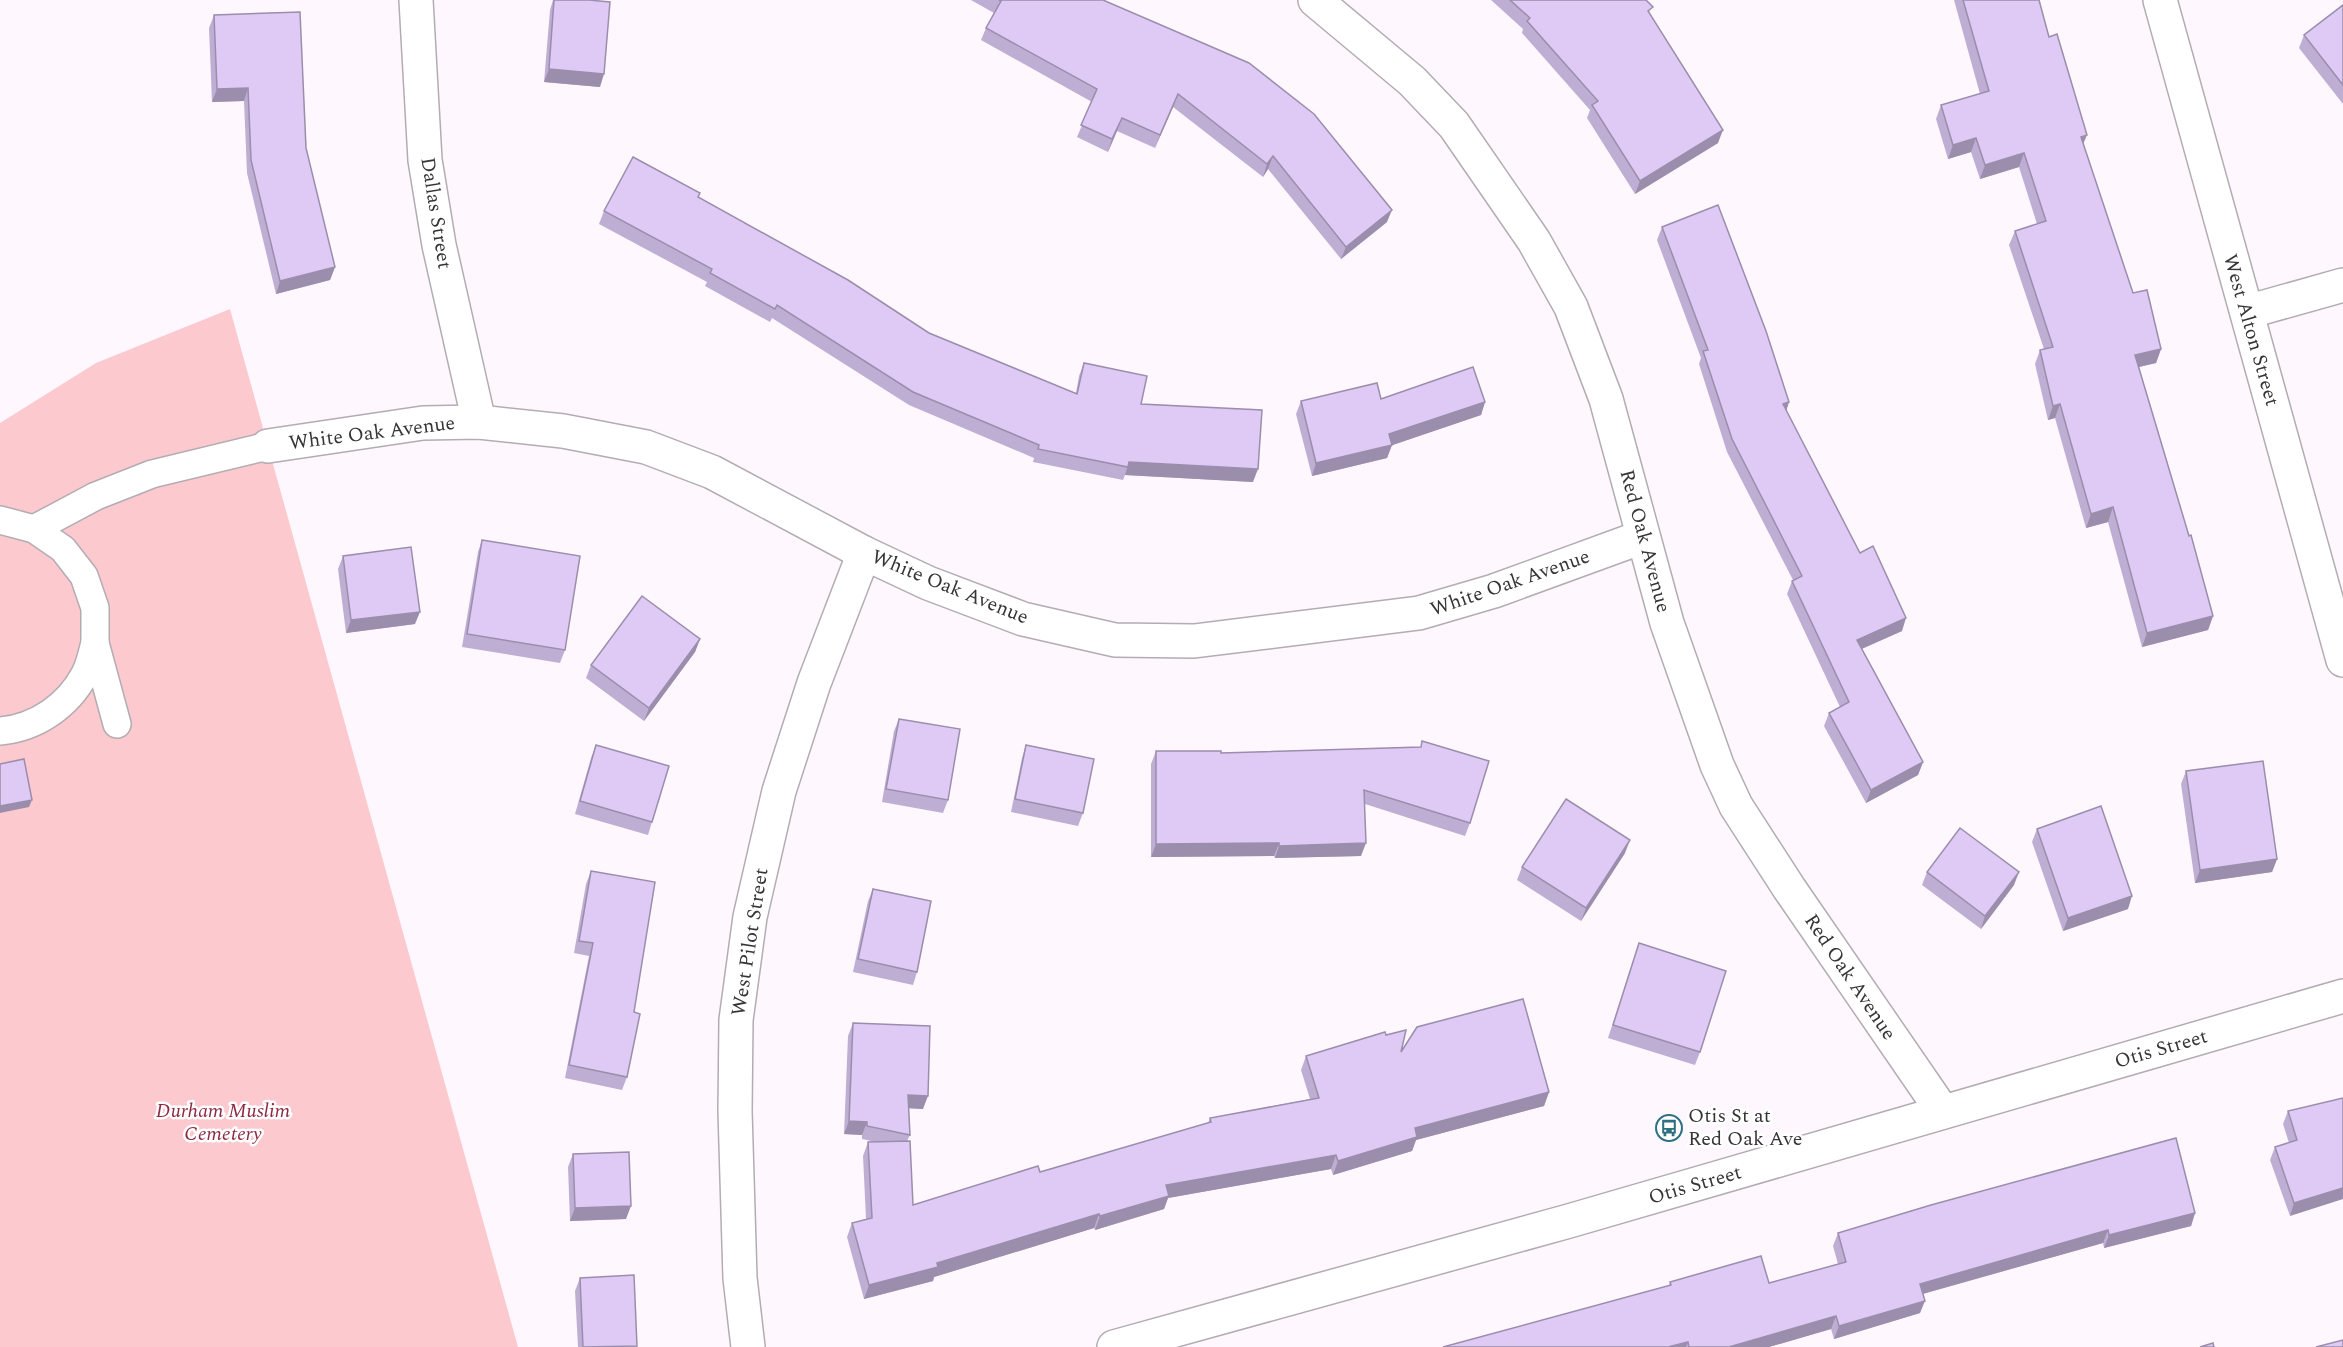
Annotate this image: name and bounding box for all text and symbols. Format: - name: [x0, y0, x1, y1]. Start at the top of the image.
- street label: Dallas Street: [412, 155, 460, 271]
- street label: West Alton Street: [2215, 250, 2287, 410]
- street label: White Oak Avenue: [287, 408, 457, 458]
- street label: Red Oak Avenue: [1611, 466, 1679, 616]
- street label: White Oak Avenue: [867, 542, 1033, 632]
- street label: White Oak Avenue: [1426, 542, 1594, 624]
- street label: West Pilot Street: [723, 866, 777, 1018]
- street label: Red Oak Avenue: [1796, 908, 1904, 1046]
- street label: Otis Street: [2111, 1021, 2211, 1077]
- park label: Durham Muslim Cemetery: [156, 1096, 291, 1149]
- place label: Otis St at Red Oak Ave: [1688, 1101, 1803, 1154]
- bus stop icon: Otis St at Red Oak Ave: [1654, 1113, 1684, 1143]
- street label: Otis Street: [1645, 1157, 1745, 1213]

